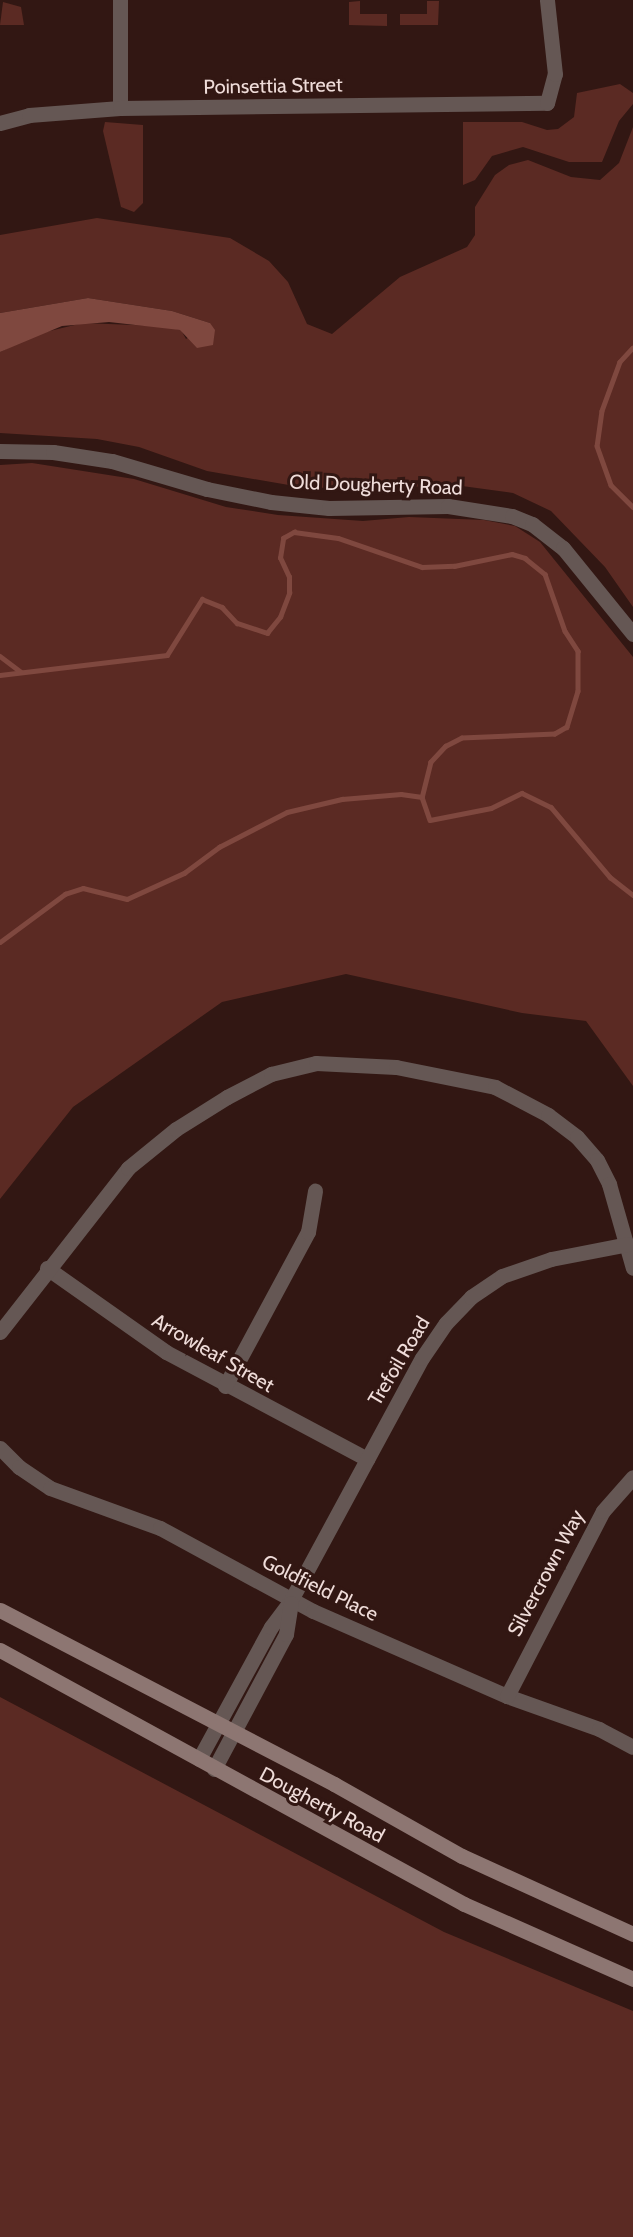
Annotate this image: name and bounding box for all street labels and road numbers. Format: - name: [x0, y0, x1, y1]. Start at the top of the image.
- street label: Poinsettia Street: [203, 73, 343, 99]
- street label: Old Dougherty Road: [289, 470, 463, 500]
- street label: Arrowleaf Street: [148, 1308, 278, 1398]
- street label: Trefoil Road: [363, 1312, 435, 1410]
- street label: Silvercrown Way: [503, 1506, 589, 1640]
- street label: Goldfield Place: [258, 1550, 382, 1626]
- street label: Dougherty Road: [255, 1762, 389, 1848]

